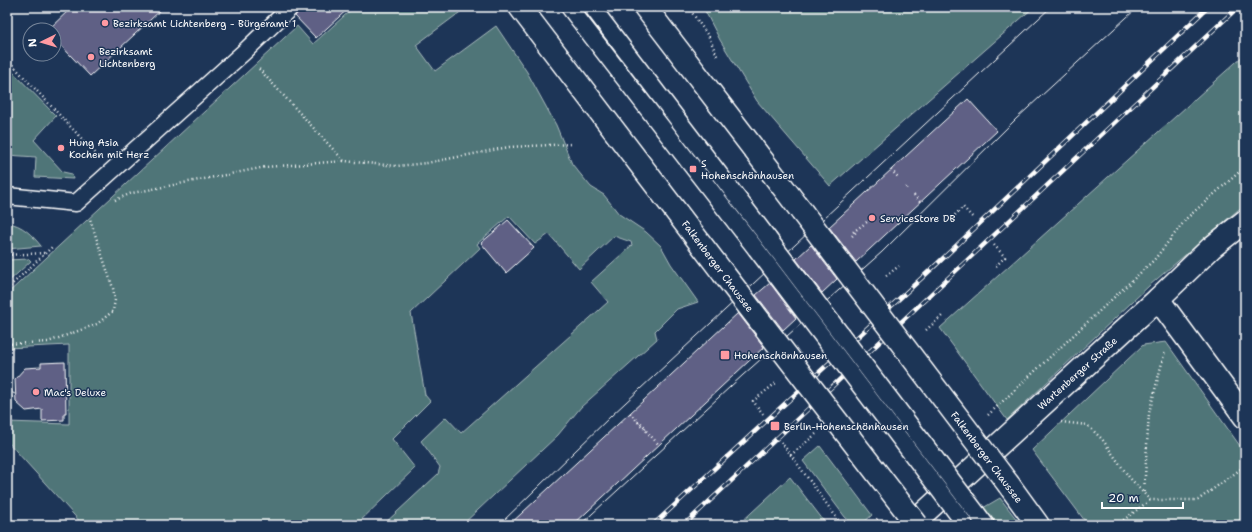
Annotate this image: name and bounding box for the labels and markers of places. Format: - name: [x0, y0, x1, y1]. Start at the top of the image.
- place label: Bezirksamt Lichtenberg - Bürgeramt 1: [113, 17, 296, 30]
- marker: Bezirksamt Lichtenberg - Bürgeramt 1: [100, 18, 110, 28]
- place label: Bezirksamt Lichtenberg: [99, 45, 155, 70]
- marker: Bezirksamt Lichtenberg: [86, 52, 96, 62]
- place label: Hung Asia Kochen mit Herz: [69, 136, 149, 161]
- marker: Hung Asia Kochen mit Herz: [56, 143, 66, 153]
- place label: S Hohenschönhausen: [701, 157, 794, 182]
- marker: S Hohenschönhausen: [688, 164, 698, 174]
- place label: ServiceStore DB: [880, 212, 955, 225]
- marker: ServiceStore DB: [867, 213, 877, 223]
- marker: Hohenschönhausen: [719, 349, 731, 361]
- place label: Hohenschönhausen: [734, 349, 827, 362]
- place label: Mac's Deluxe: [44, 386, 106, 399]
- marker: Mac's Deluxe: [31, 387, 41, 397]
- marker: Berlin-Hohenschönhausen: [769, 420, 781, 432]
- place label: Berlin-Hohenschönhausen: [784, 420, 909, 433]

